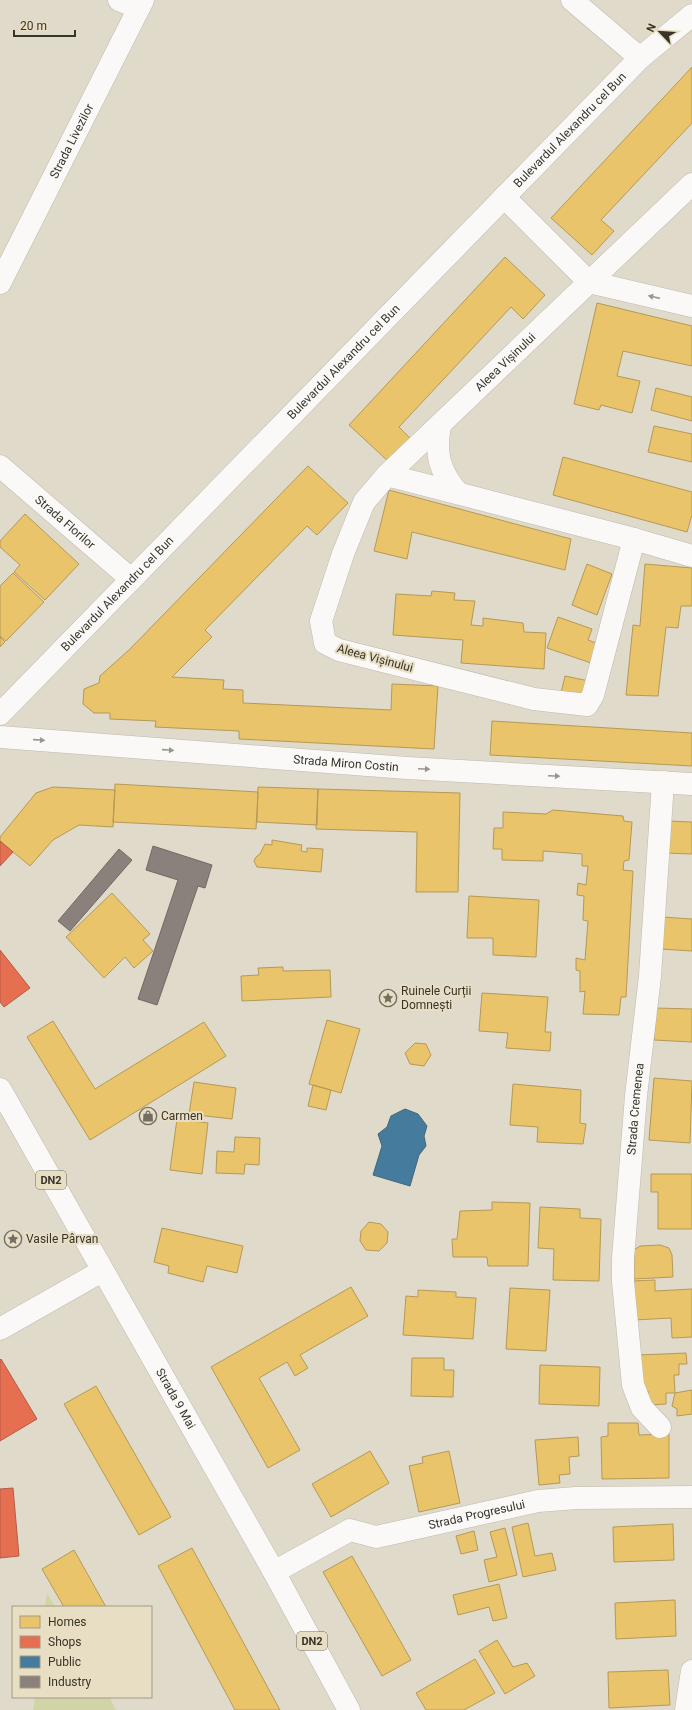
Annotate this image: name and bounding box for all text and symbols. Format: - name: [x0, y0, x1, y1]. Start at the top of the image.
- scale bar: [14, 12, 75, 38]
- north arrow: [640, 12, 680, 52]
- text: 20 m: [20, 19, 47, 33]
- text: N: [644, 22, 659, 34]
- street label: Bulevardul Alexandru cel Bun: [511, 70, 629, 190]
- street label: Strada Livezilor: [47, 101, 96, 181]
- one-way arrow: [648, 294, 660, 300]
- street label: Bulevardul Alexandru cel Bun: [284, 302, 403, 422]
- street label: Aleea Vișinului: [472, 330, 539, 394]
- street label: Strada Florilor: [32, 492, 98, 552]
- street label: Bulevardul Alexandru cel Bun: [58, 533, 176, 654]
- street label: Aleea Vișinului: [335, 641, 415, 676]
- one-way arrow: [33, 736, 45, 743]
- one-way arrow: [162, 746, 175, 753]
- street label: Strada Miron Costin: [293, 752, 399, 774]
- one-way arrow: [418, 766, 431, 772]
- one-way arrow: [548, 773, 560, 780]
- place label: Ruinele Curții Domnești: [401, 984, 472, 1013]
- place icon: Ruinele Curții Domnești: [378, 988, 398, 1008]
- street label: Strada Cremenea: [624, 1062, 647, 1155]
- shop icon: Carmen: [138, 1106, 158, 1126]
- place label: Carmen: [161, 1109, 203, 1123]
- road number: DN2: [36, 1171, 66, 1189]
- place icon: Vasile Pârvan: [3, 1229, 23, 1249]
- place label: Vasile Pârvan: [26, 1232, 98, 1246]
- street label: Strada 9 Mai: [153, 1366, 198, 1431]
- street label: Strada Progresului: [427, 1497, 526, 1532]
- legend: [12, 1606, 152, 1698]
- text: Homes: [48, 1615, 86, 1629]
- road number: DN2: [297, 1632, 327, 1650]
- text: Shops: [48, 1635, 82, 1649]
- text: Public: [48, 1655, 81, 1669]
- text: Industry: [48, 1675, 92, 1689]

